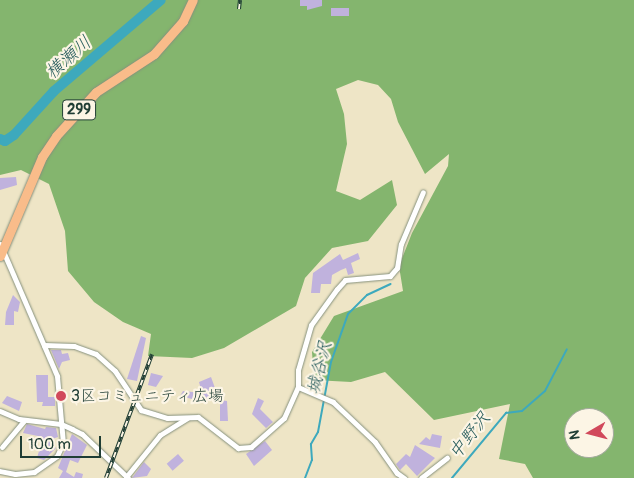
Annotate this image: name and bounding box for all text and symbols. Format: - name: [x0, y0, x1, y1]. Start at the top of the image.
- water label: 横瀬川: [42, 32, 96, 84]
- road number: 299: [62, 98, 96, 122]
- water label: 城谷沢: [303, 339, 337, 397]
- place label: 3区コミュニティ広場: [71, 386, 224, 406]
- marker: 3区コミュニティ広場: [55, 390, 67, 402]
- water label: 中野沢: [445, 408, 495, 464]
- north arrow: [564, 408, 614, 458]
- scale bar: [22, 426, 104, 458]
- text: N: [566, 429, 584, 441]
- text: 100 m: [28, 435, 71, 454]

